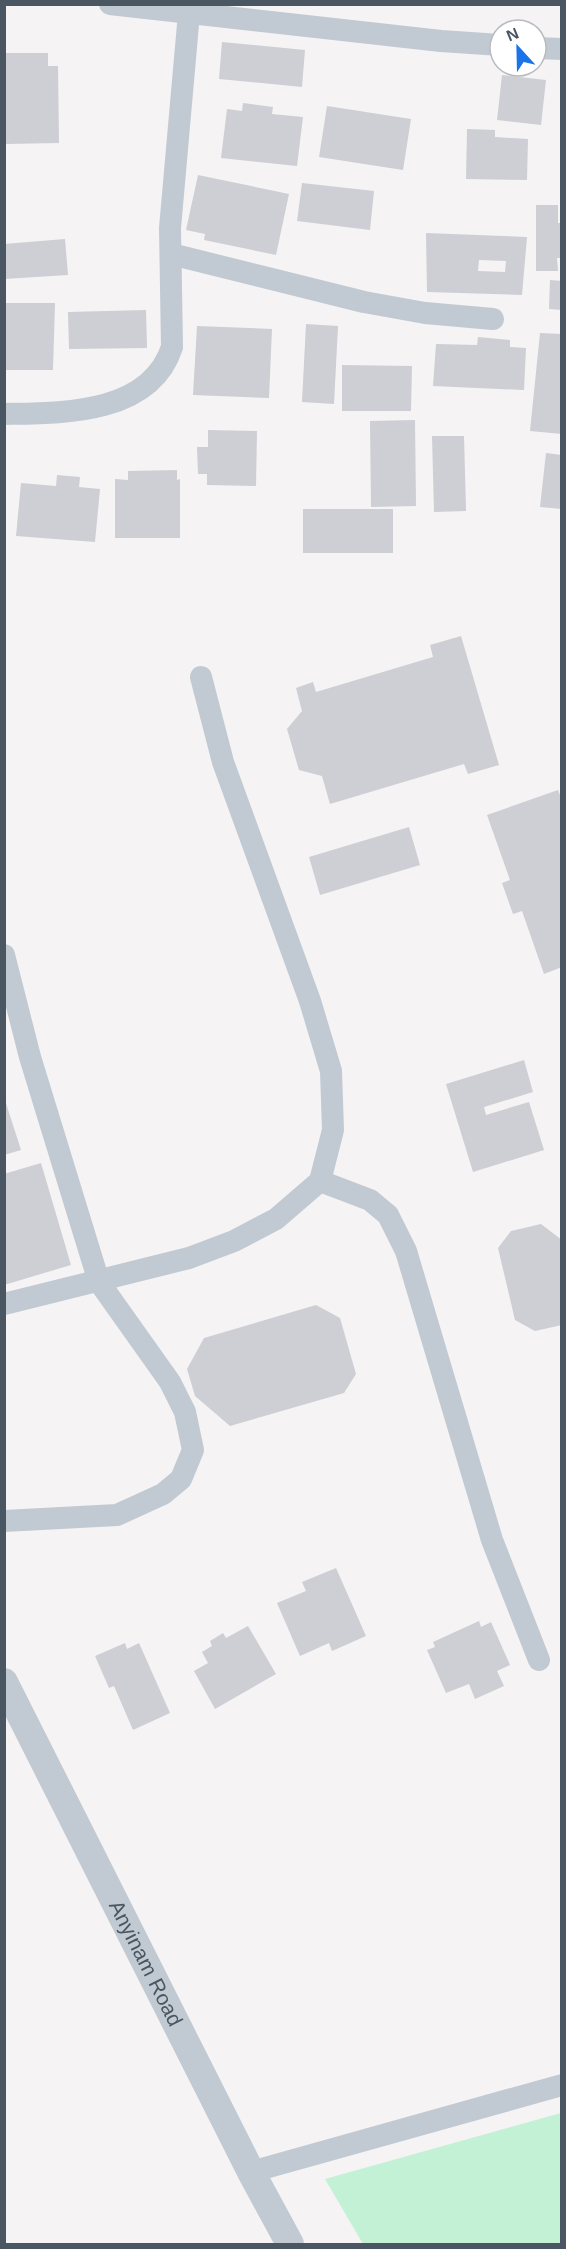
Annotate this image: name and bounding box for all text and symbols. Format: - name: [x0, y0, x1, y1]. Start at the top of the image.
- north arrow: [488, 18, 548, 78]
- text: N: [504, 25, 521, 45]
- street label: Anyinam Road: [105, 1896, 188, 2030]

